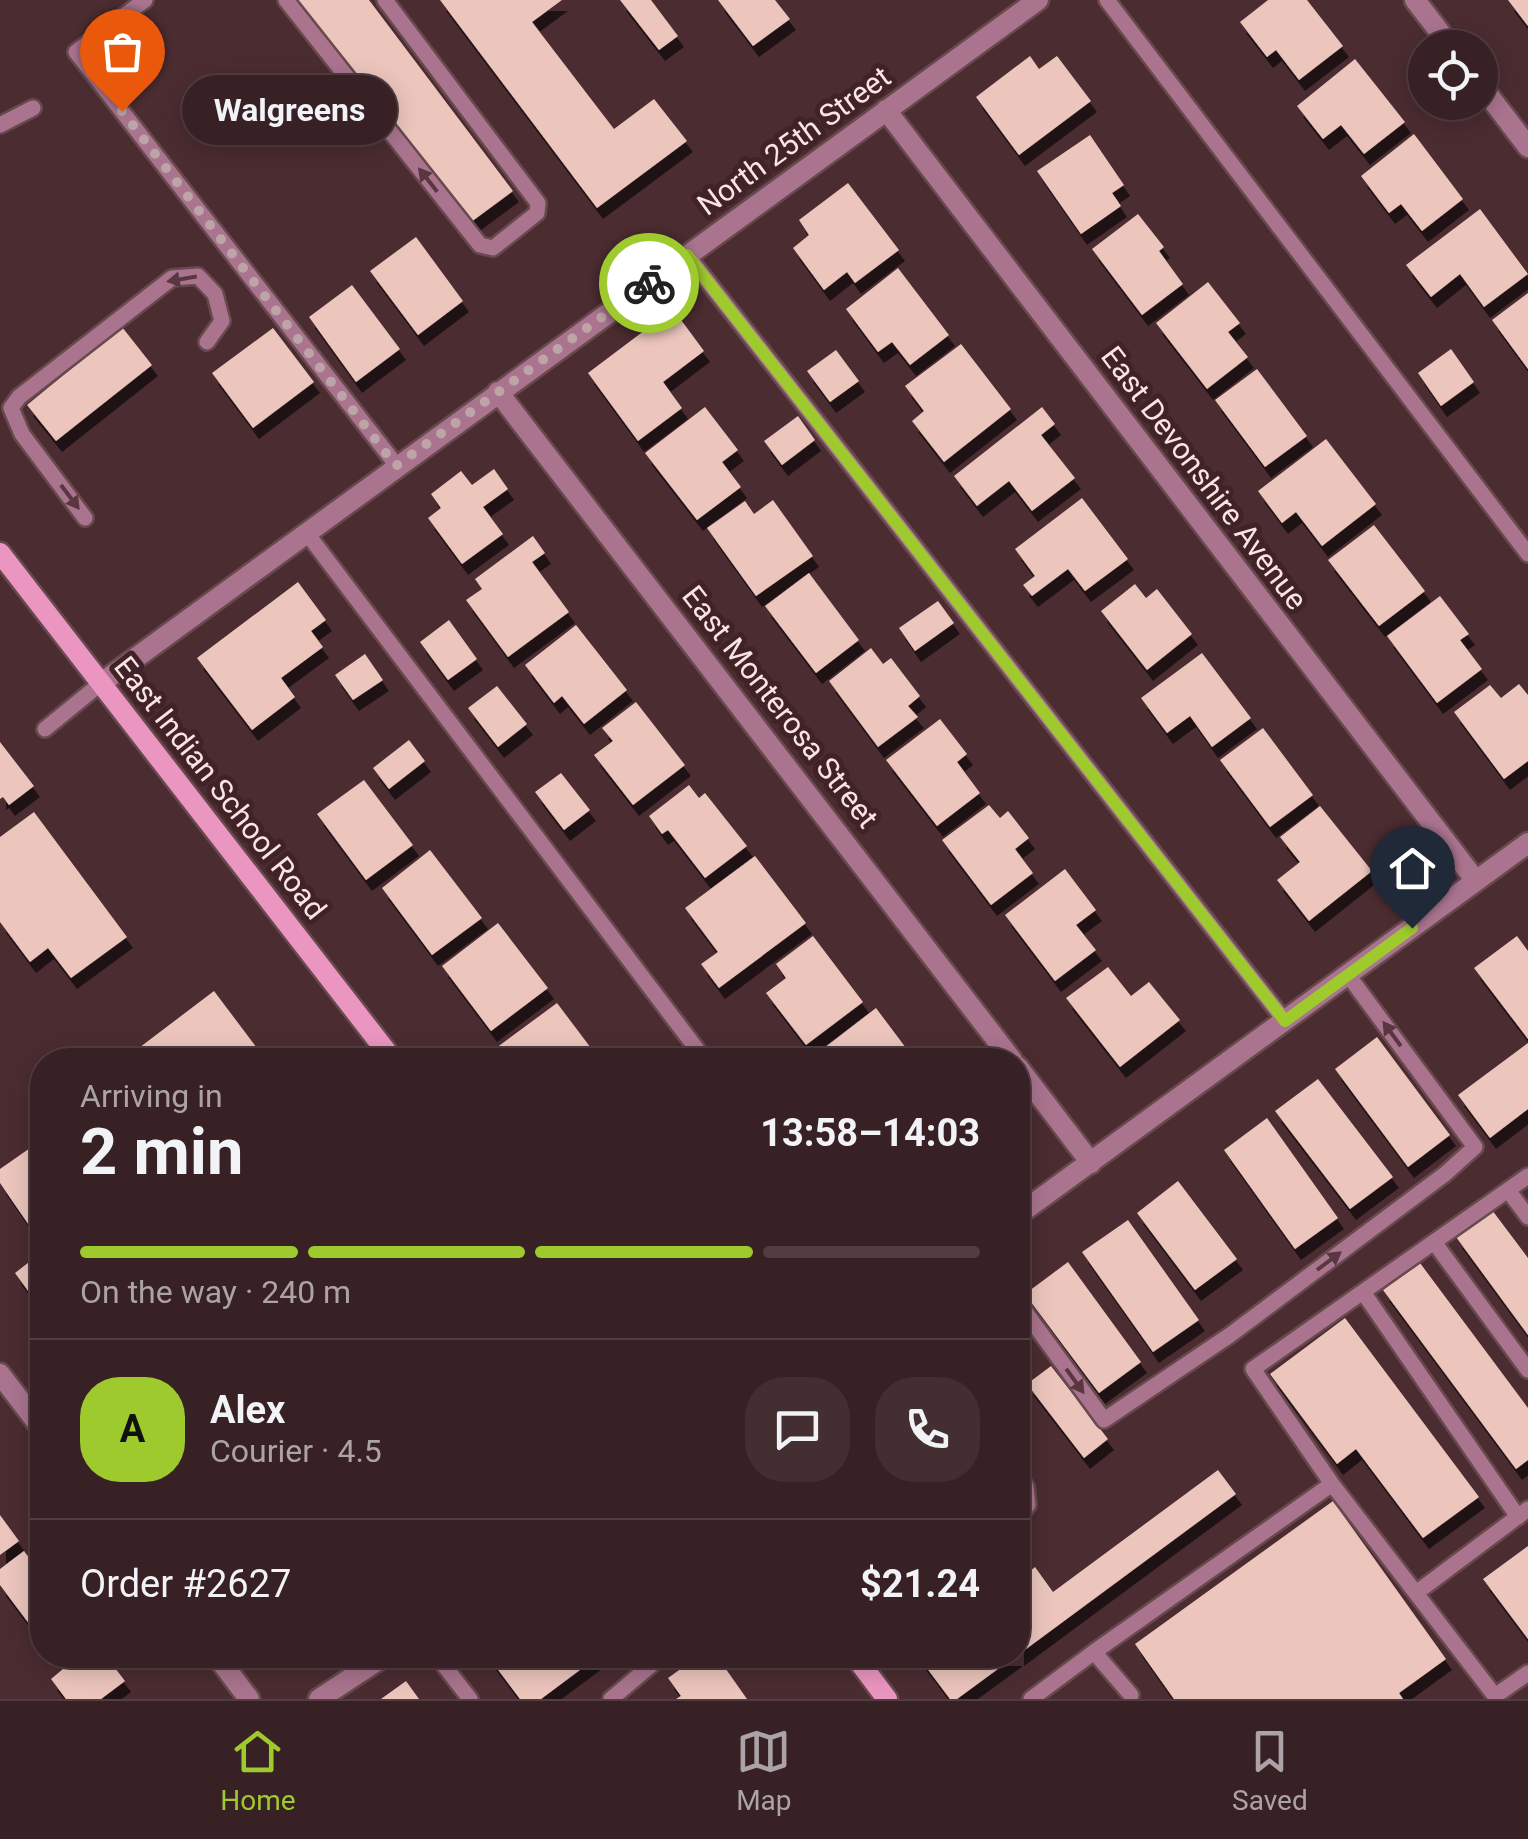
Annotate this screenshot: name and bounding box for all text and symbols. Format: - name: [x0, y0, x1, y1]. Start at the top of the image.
- pin: [80, 9, 165, 112]
- icon: bag: [95, 24, 150, 79]
- map controls: [1408, 30, 1498, 120]
- button: locate: [1408, 30, 1498, 120]
- street label: North 25th Street: [690, 59, 897, 222]
- callout: Walgreens: [182, 76, 397, 146]
- text: Walgreens: [214, 91, 365, 129]
- one-way arrow: [418, 167, 439, 192]
- courier: [599, 233, 699, 333]
- icon: bike: [622, 256, 677, 311]
- one-way arrow: [165, 272, 197, 287]
- street label: East Devonshire Avenue: [1094, 339, 1315, 616]
- one-way arrow: [59, 484, 79, 510]
- street label: East Monterosa Street: [675, 579, 886, 835]
- street label: East Indian School Road: [107, 650, 334, 926]
- pin: [1370, 826, 1455, 929]
- icon: home: [1385, 841, 1440, 896]
- one-way arrow: [1382, 1021, 1402, 1047]
- text: Arriving in: [80, 1077, 223, 1115]
- text: 13:58–14:03: [760, 1111, 980, 1155]
- text: 2 min: [80, 1114, 243, 1190]
- one-way arrow: [1316, 1251, 1342, 1271]
- text: On the way · 240 m: [80, 1273, 351, 1311]
- one-way arrow: [1065, 1368, 1085, 1394]
- button: chat: [745, 1377, 850, 1482]
- button: phone: [875, 1377, 980, 1482]
- text: Alex: [210, 1388, 285, 1432]
- text: A: [120, 1407, 145, 1451]
- text: Courier · 4.5: [210, 1432, 382, 1470]
- text: Order #2627: [80, 1562, 291, 1606]
- text: $21.24: [860, 1562, 980, 1606]
- tab: Home: [220, 1724, 296, 1817]
- tab: Map: [736, 1724, 792, 1817]
- tab: Saved: [1232, 1724, 1308, 1817]

